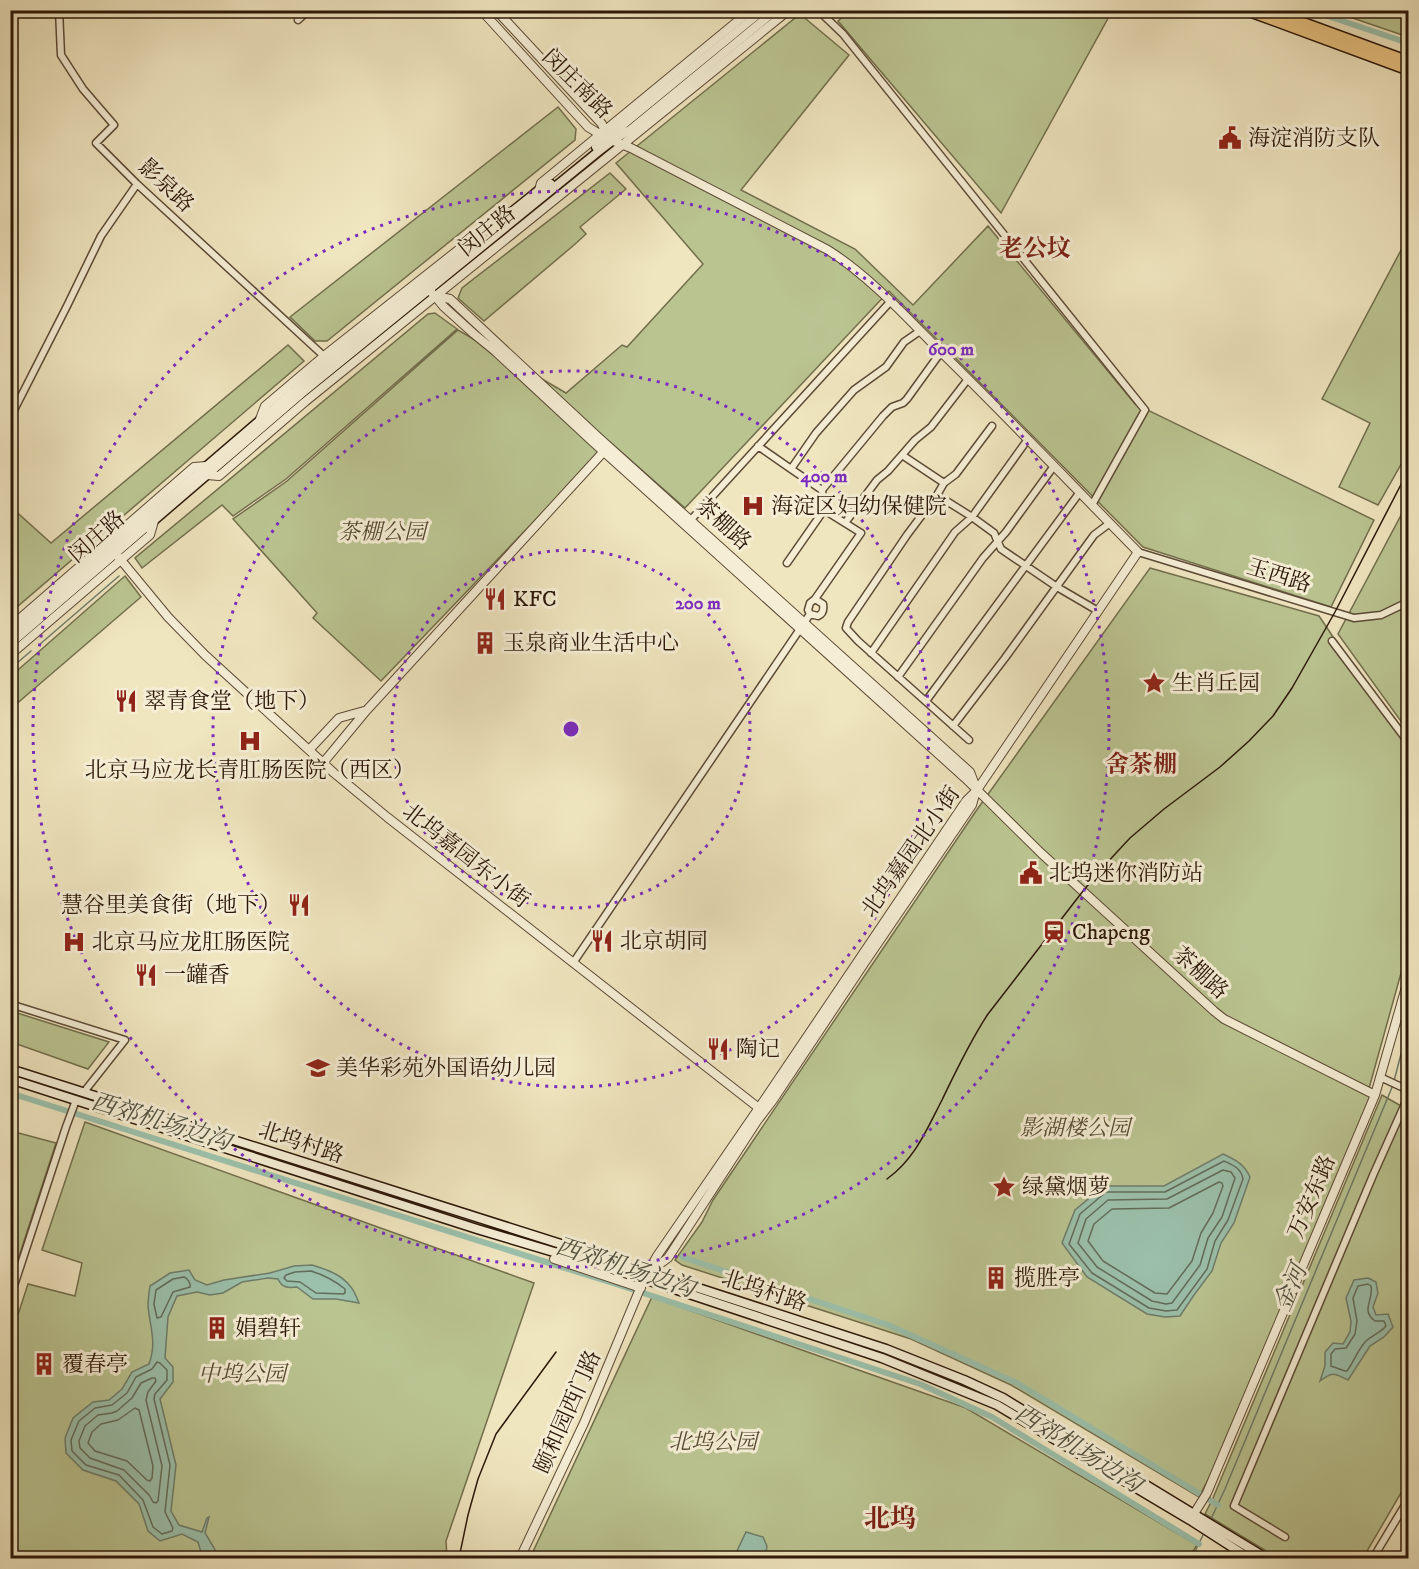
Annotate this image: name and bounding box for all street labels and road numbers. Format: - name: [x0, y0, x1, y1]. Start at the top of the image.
- street label: 闵庄南路: [536, 43, 618, 125]
- street label: 影泉路: [133, 154, 199, 218]
- street label: 闵庄路: [453, 200, 521, 262]
- street label: 茶棚路: [689, 492, 757, 556]
- street label: 闵庄路: [63, 505, 131, 569]
- street label: 玉西路: [1243, 553, 1315, 599]
- street label: 北坞嘉园北小街: [856, 781, 966, 923]
- street label: 北坞嘉园东小街: [397, 798, 535, 914]
- street label: 茶棚路: [1166, 941, 1234, 1005]
- street label: 北坞村路: [255, 1117, 347, 1169]
- street label: 万安东路: [1282, 1151, 1342, 1243]
- street label: 北坞村路: [718, 1265, 810, 1317]
- street label: 颐和园西门路: [529, 1346, 607, 1478]

